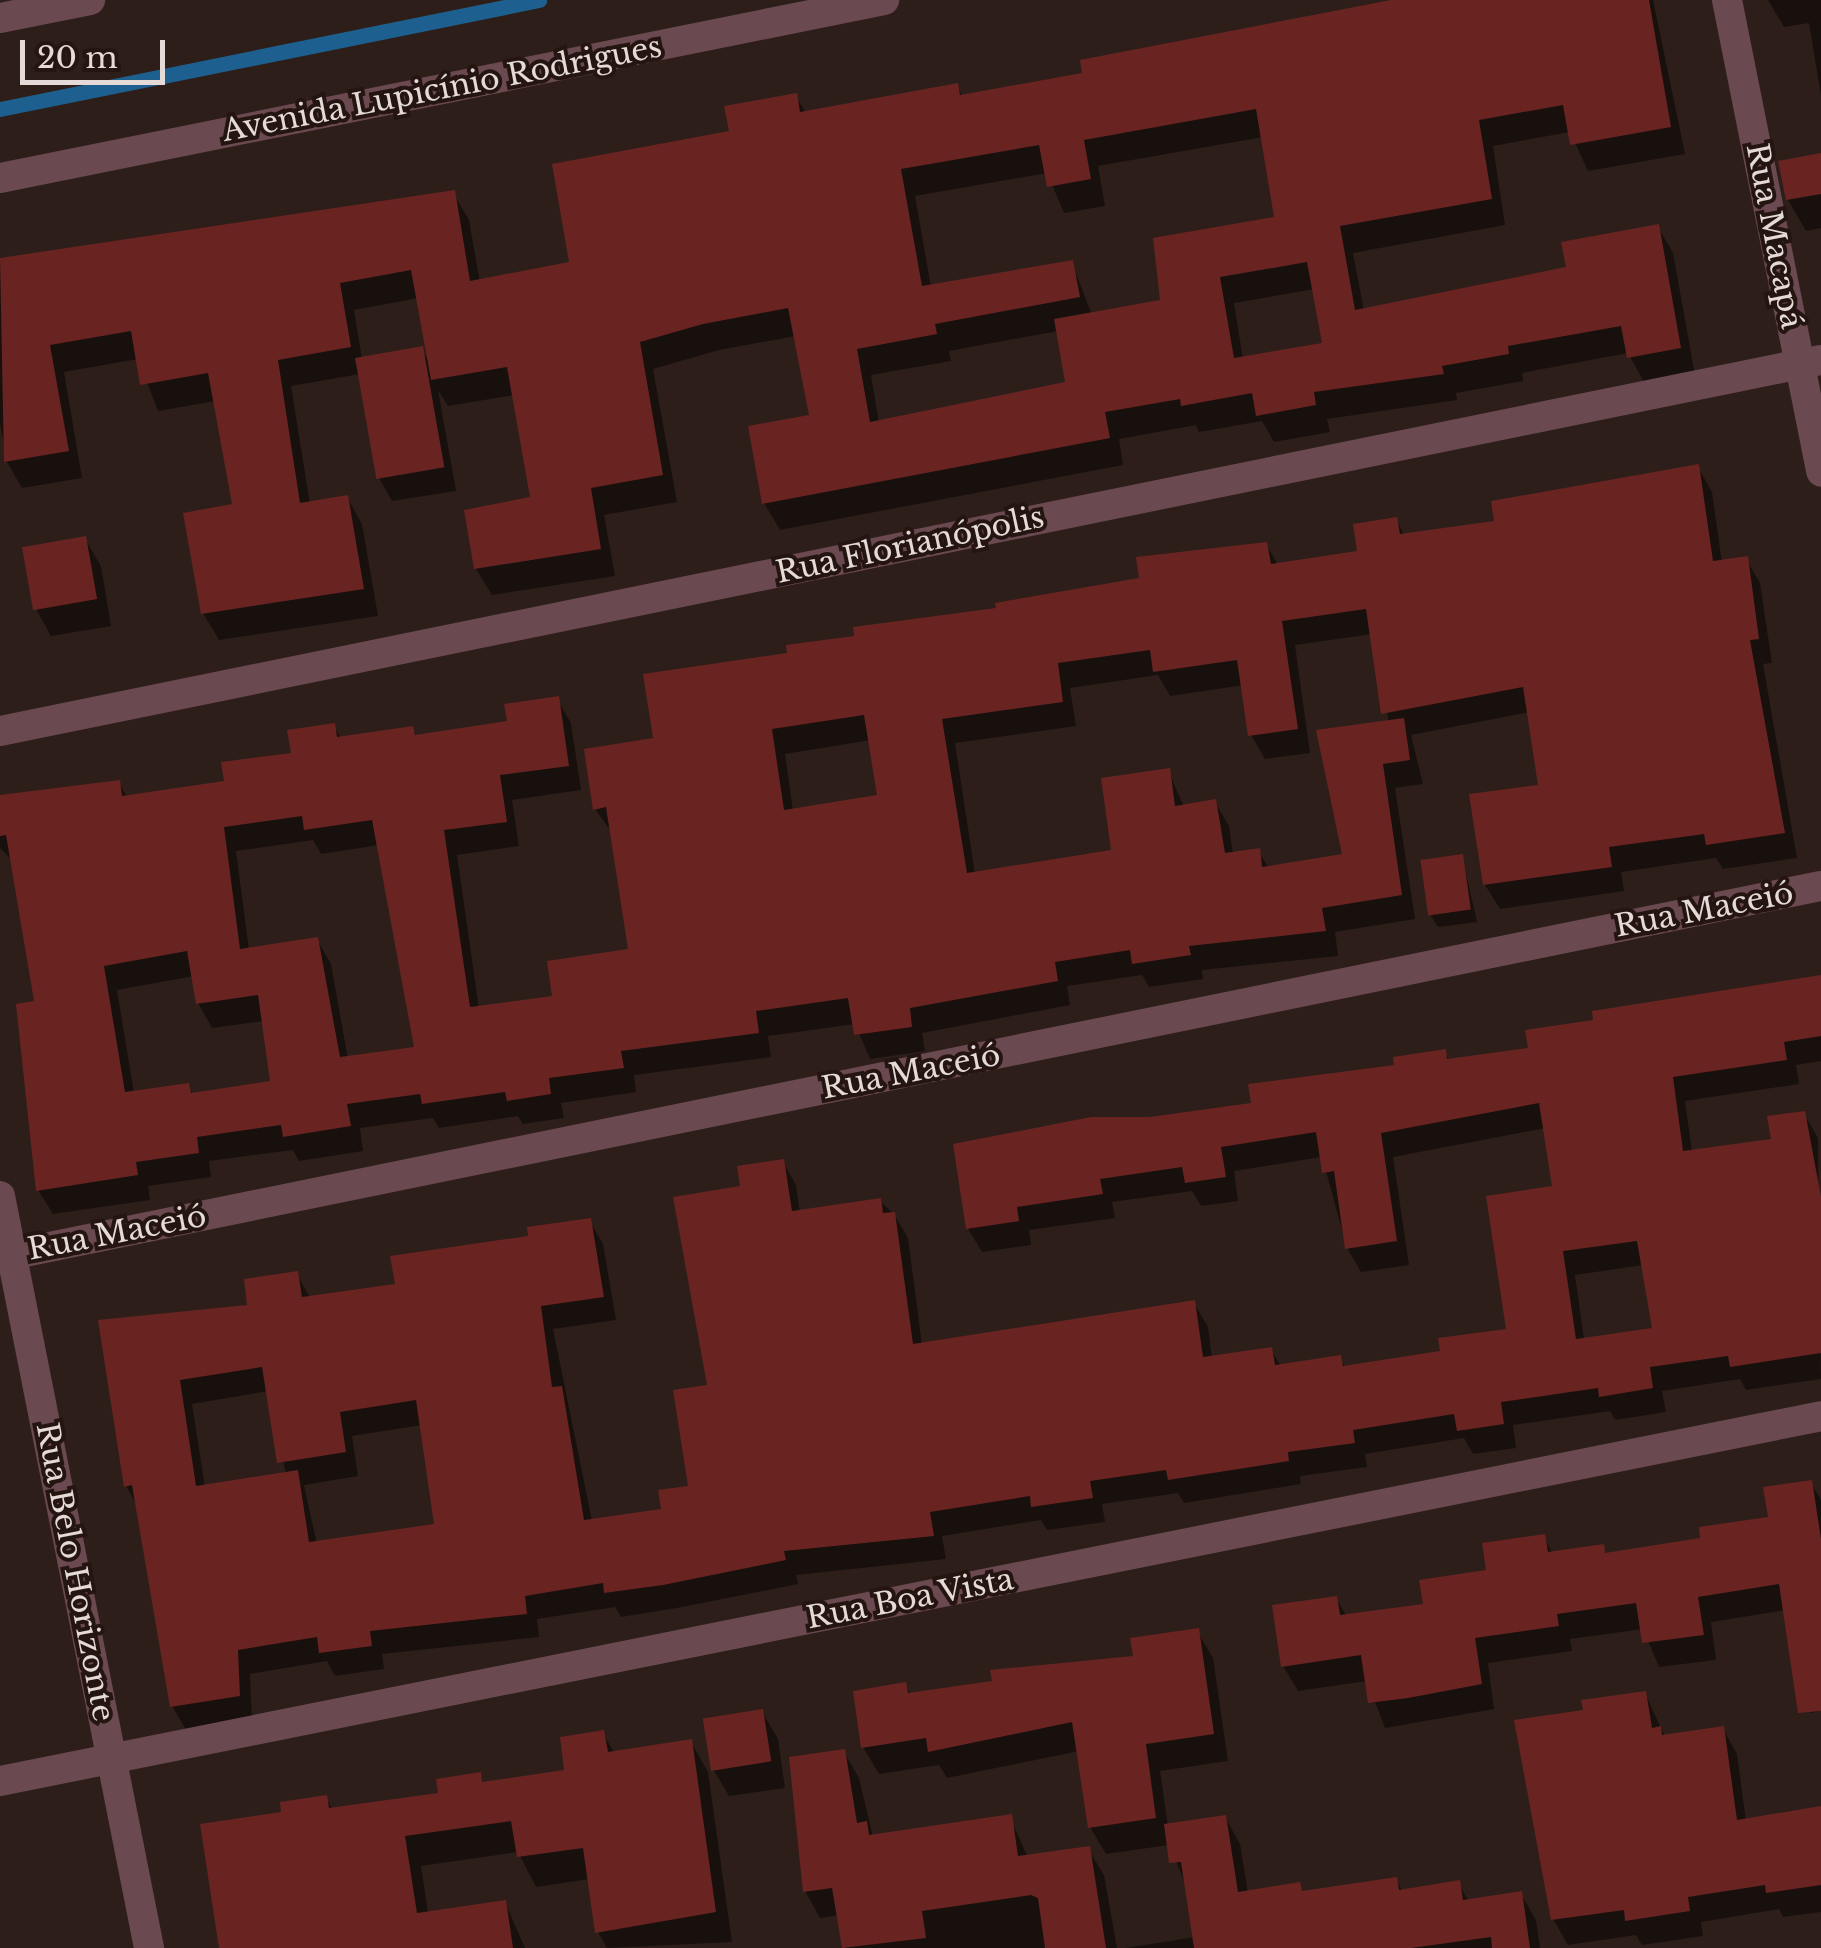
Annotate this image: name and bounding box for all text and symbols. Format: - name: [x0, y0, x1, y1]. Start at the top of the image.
- scale bar: [25, 20, 170, 82]
- street label: Avenida Lupicínio Rodrigues: [219, 29, 665, 149]
- text: 20 m: [37, 39, 118, 76]
- street label: Rua Macapá: [1738, 140, 1810, 332]
- street label: Rua Florianópolis: [773, 499, 1047, 591]
- street label: Rua Maceió: [1612, 875, 1796, 945]
- street label: Rua Maceió: [819, 1037, 1003, 1107]
- street label: Rua Maceió: [25, 1198, 209, 1268]
- street label: Rua Belo Horizonte: [28, 1419, 122, 1725]
- street label: Rua Boa Vista: [803, 1561, 1017, 1637]

